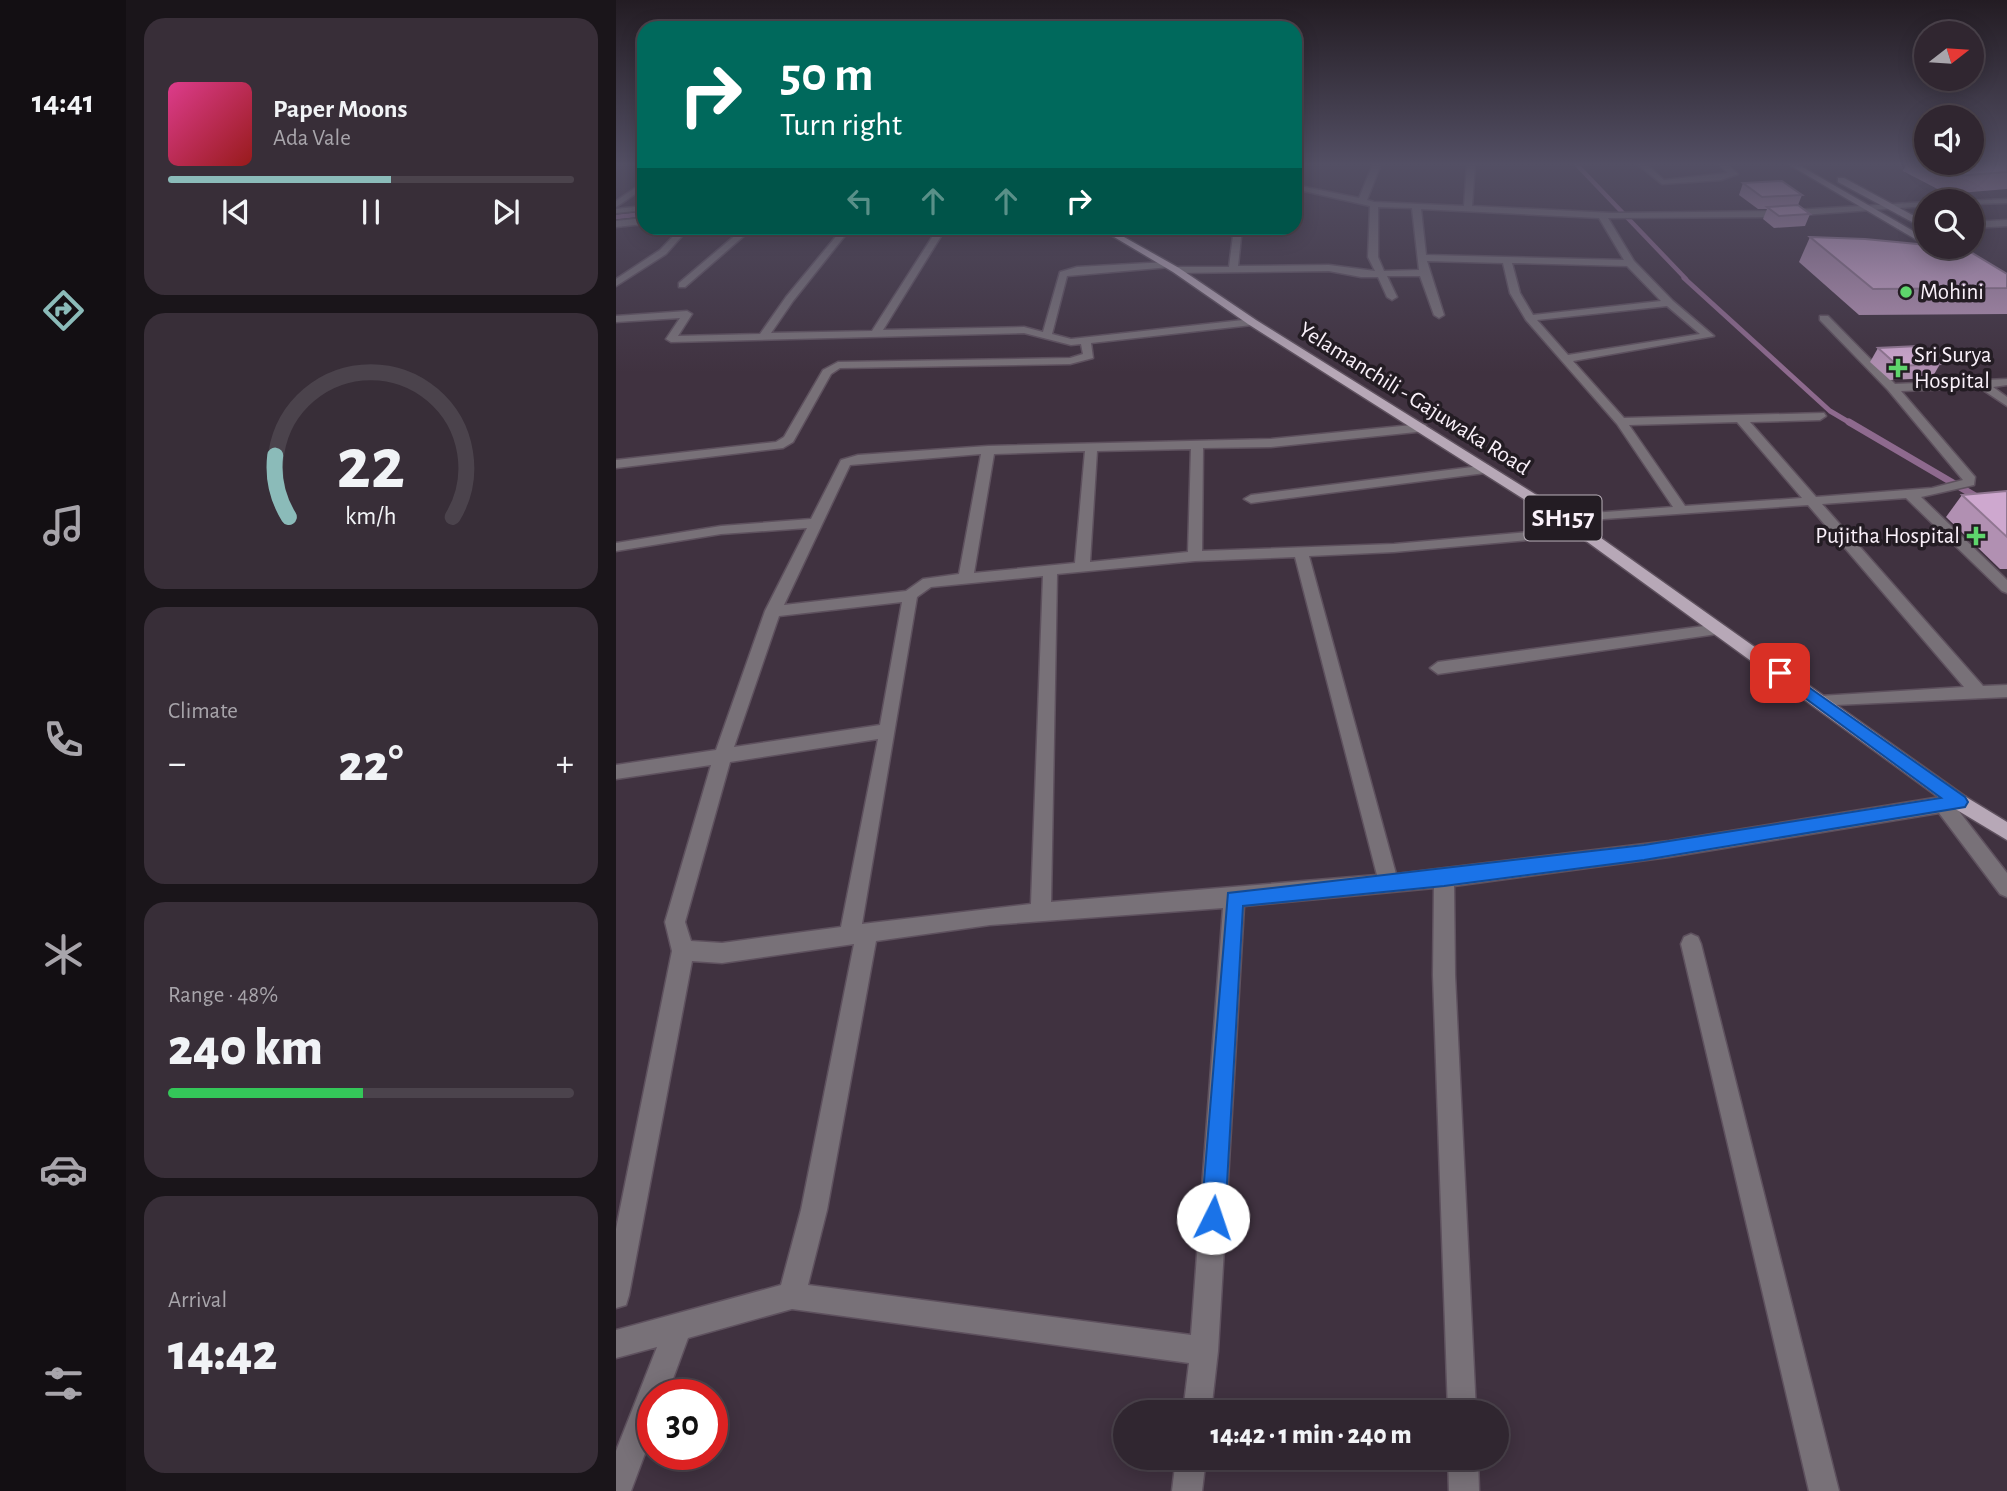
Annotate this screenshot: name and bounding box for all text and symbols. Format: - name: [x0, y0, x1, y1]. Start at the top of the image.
- north arrow: [1914, 21, 1984, 91]
- map controls: [1914, 21, 1984, 259]
- icon: right: [665, 49, 756, 140]
- text: 50 m: [780, 51, 874, 100]
- text: 14:41: [32, 86, 94, 118]
- text: Paper Moons: [273, 96, 408, 122]
- button: sound: [1914, 105, 1984, 175]
- text: Turn right: [780, 109, 902, 141]
- text: Ada Vale: [273, 127, 351, 150]
- icon: left: [841, 182, 879, 220]
- icon: ahead: [914, 182, 952, 220]
- icon: ahead: [987, 182, 1025, 220]
- icon: right: [1060, 182, 1098, 220]
- button: search: [1914, 189, 1984, 259]
- icon: previous: [217, 193, 255, 231]
- icon: pause: [352, 193, 390, 231]
- icon: next: [487, 193, 525, 231]
- place label: Mohini: [1920, 281, 1984, 304]
- marker: Mohini: [1898, 284, 1914, 300]
- icon: directions: [39, 286, 88, 335]
- street label: Yelamanchili - Gajuwaka Road: [1294, 318, 1534, 480]
- place label: Sri Surya Hospital: [1914, 344, 1992, 393]
- marker: Sri Surya Hospital: [1888, 358, 1908, 378]
- text: 22: [337, 429, 405, 502]
- road number: SH157: [1524, 496, 1602, 540]
- icon: music: [39, 501, 88, 550]
- text: km/h: [345, 504, 397, 529]
- place label: Pujitha Hospital: [1815, 525, 1960, 548]
- marker: Pujitha Hospital: [1966, 526, 1986, 546]
- pin: [1750, 643, 1810, 703]
- icon: arrive: [1761, 654, 1799, 692]
- text: Climate: [168, 700, 238, 723]
- icon: phone: [39, 715, 88, 764]
- text: 22°: [338, 738, 404, 790]
- text: −: [168, 745, 186, 783]
- text: +: [556, 745, 574, 783]
- icon: climate: [39, 930, 88, 979]
- text: Range · 48%: [168, 984, 278, 1007]
- text: 240 km: [168, 1022, 323, 1074]
- icon: car: [39, 1145, 88, 1194]
- position arrow: [1176, 1181, 1250, 1255]
- text: Arrival: [168, 1289, 227, 1312]
- text: 14:42: [168, 1327, 277, 1379]
- icon: filters: [39, 1359, 88, 1408]
- speed limit sign: 30: [637, 1379, 728, 1470]
- text: 14:42 · 1 min · 240 m: [1210, 1422, 1412, 1448]

